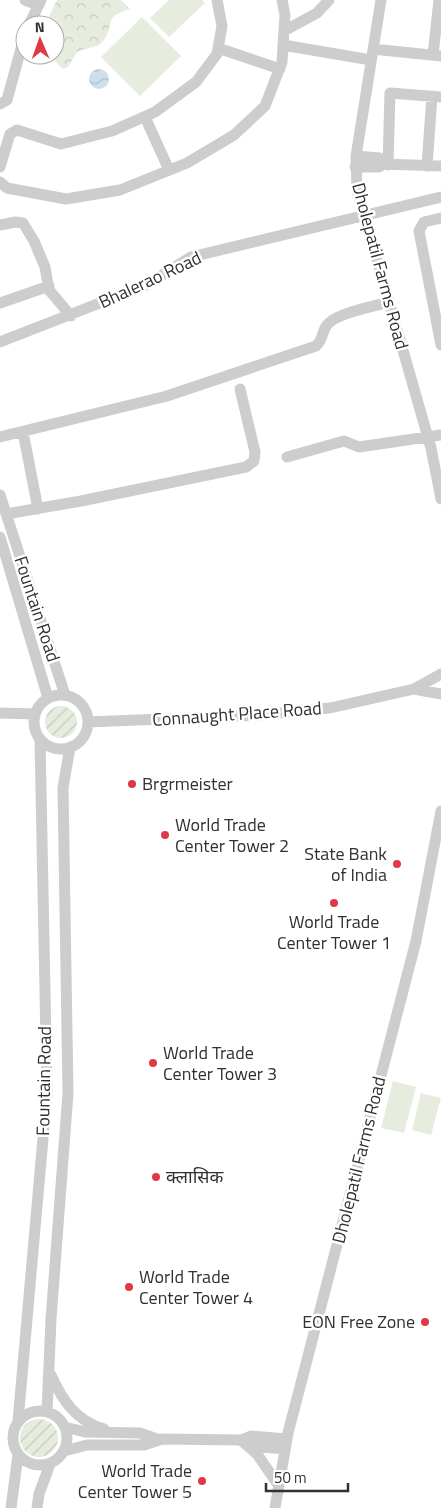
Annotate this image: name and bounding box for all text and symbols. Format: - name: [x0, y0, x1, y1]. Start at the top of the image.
- north arrow: [15, 15, 65, 65]
- text: N: [34, 16, 45, 37]
- street label: Dholepatil Farms Road: [345, 180, 416, 352]
- street label: Bhalerao Road: [94, 244, 206, 315]
- street label: Fountain Road: [8, 553, 67, 665]
- street label: Connaught Place Road: [151, 694, 323, 733]
- place label: Brgrmeister: [142, 770, 233, 797]
- marker: Brgrmeister: [126, 778, 138, 790]
- place label: World Trade Center Tower 2: [175, 811, 289, 859]
- marker: World Trade Center Tower 2: [159, 829, 171, 841]
- place label: State Bank of India: [304, 840, 387, 888]
- marker: State Bank of India: [391, 858, 403, 870]
- marker: World Trade Center Tower 1: [328, 897, 340, 909]
- place label: World Trade Center Tower 1: [277, 908, 391, 956]
- street label: Fountain Road: [29, 1026, 58, 1136]
- place label: World Trade Center Tower 3: [163, 1039, 277, 1087]
- marker: World Trade Center Tower 3: [147, 1057, 159, 1069]
- street label: Dholepatil Farms Road: [325, 1073, 392, 1246]
- place label: क्लासिक: [166, 1163, 225, 1190]
- marker: क्लासिक: [150, 1171, 162, 1183]
- place label: World Trade Center Tower 4: [139, 1263, 253, 1311]
- marker: World Trade Center Tower 4: [123, 1281, 135, 1293]
- place label: EON Free Zone: [302, 1308, 415, 1335]
- marker: EON Free Zone: [419, 1316, 431, 1328]
- place label: World Trade Center Tower 5: [78, 1457, 192, 1505]
- scale bar: [266, 1460, 348, 1492]
- text: 50 m: [274, 1466, 307, 1489]
- marker: World Trade Center Tower 5: [196, 1475, 208, 1487]

